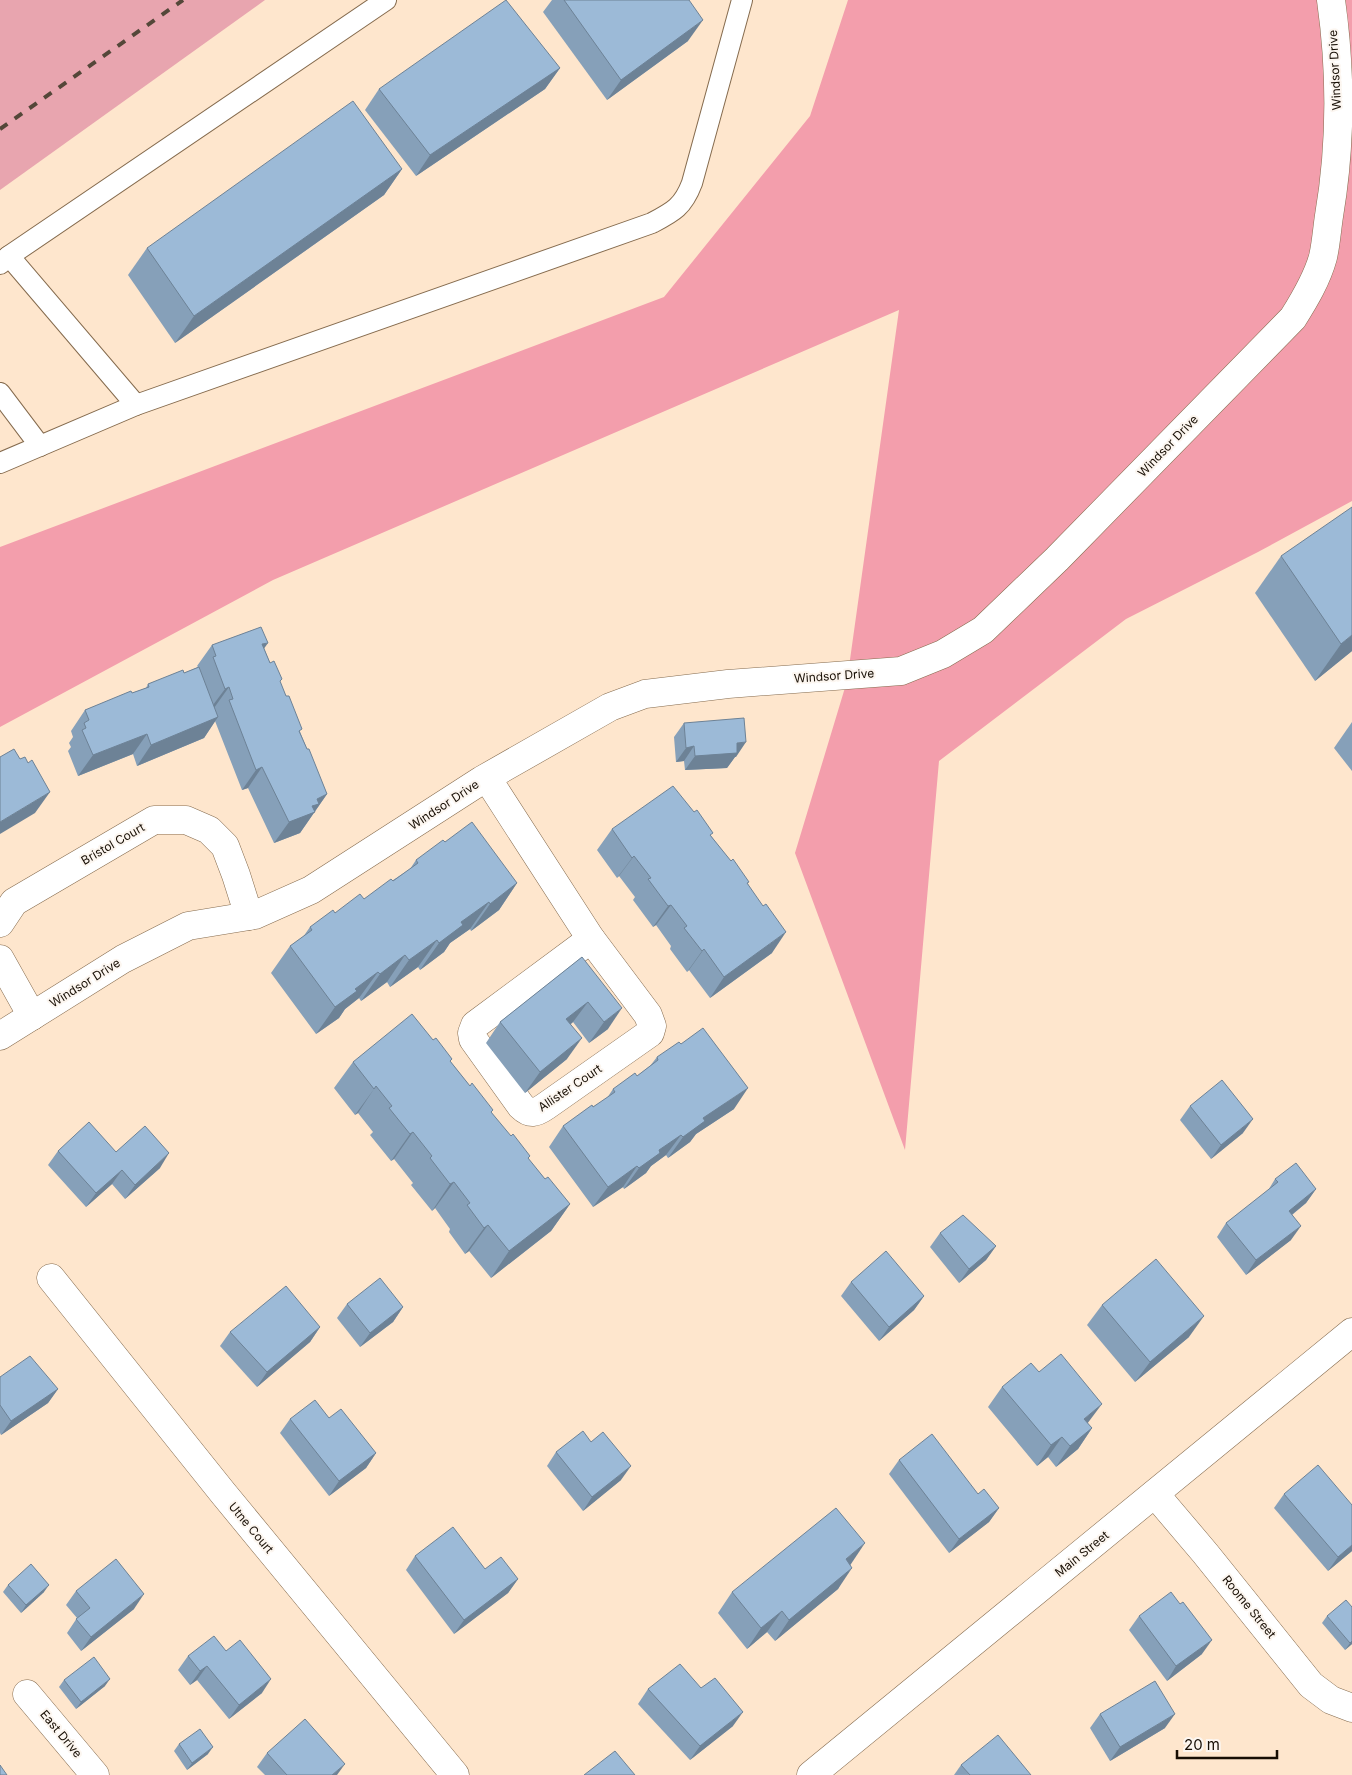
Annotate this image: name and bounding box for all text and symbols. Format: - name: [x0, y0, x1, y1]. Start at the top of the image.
- street label: Windsor Drive: [1325, 30, 1344, 111]
- street label: Windsor Drive: [1134, 412, 1201, 480]
- street label: Windsor Drive: [793, 665, 875, 686]
- street label: Windsor Drive: [406, 776, 482, 833]
- street label: Bristol Court: [78, 819, 147, 868]
- street label: Windsor Drive: [47, 955, 123, 1010]
- street label: Allister Court: [535, 1061, 605, 1114]
- street label: Utne Court: [226, 1499, 277, 1556]
- street label: Main Street: [1052, 1527, 1112, 1580]
- street label: Roome Street: [1219, 1572, 1279, 1641]
- street label: East Drive: [37, 1707, 86, 1760]
- scale bar: [1177, 1728, 1277, 1760]
- text: 20 m: [1184, 1735, 1220, 1754]

